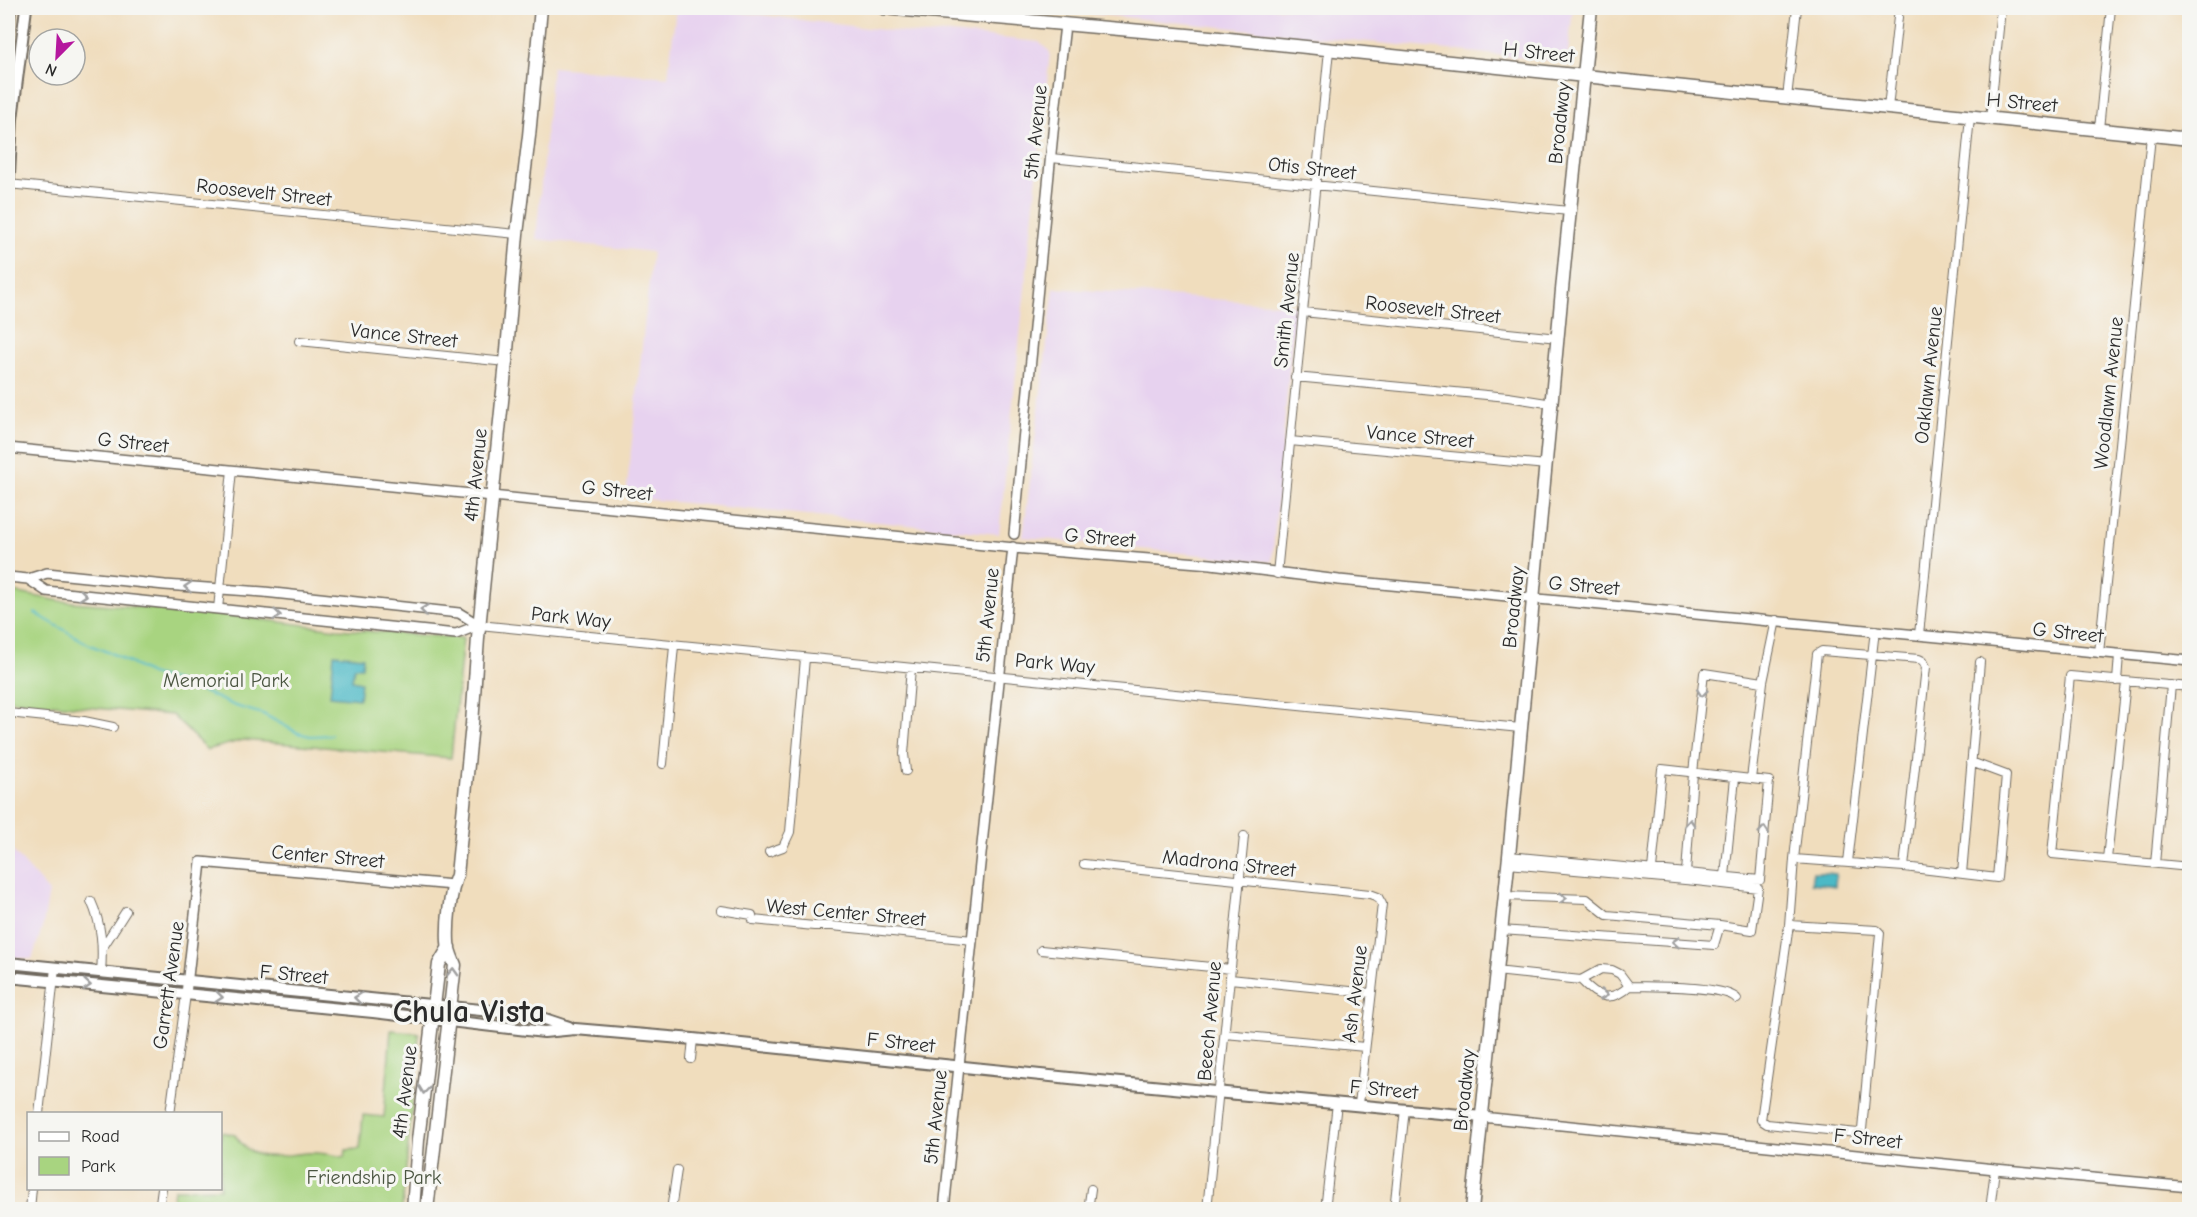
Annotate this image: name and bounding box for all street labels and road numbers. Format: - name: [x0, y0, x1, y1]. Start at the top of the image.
- street label: H Street: [1502, 37, 1577, 68]
- street label: Broadway: [1544, 81, 1575, 165]
- street label: 5th Avenue: [1019, 84, 1052, 180]
- street label: H Street: [1985, 88, 2060, 117]
- street label: Otis Street: [1267, 152, 1358, 185]
- street label: Roosevelt Street: [195, 174, 334, 211]
- street label: Smith Avenue: [1269, 251, 1304, 369]
- street label: Roosevelt Street: [1364, 291, 1503, 328]
- street label: Oaklawn Avenue: [1910, 305, 1947, 445]
- street label: Woodlawn Avenue: [2089, 315, 2128, 471]
- street label: Vance Street: [349, 318, 460, 353]
- street label: Vance Street: [1365, 420, 1476, 453]
- street label: G Street: [96, 427, 171, 458]
- street label: 4th Avenue: [459, 427, 492, 523]
- street label: G Street: [580, 475, 655, 506]
- street label: G Street: [1064, 523, 1138, 552]
- street label: Broadway: [1498, 565, 1529, 649]
- street label: 5th Avenue: [971, 567, 1004, 663]
- street label: G Street: [1548, 571, 1622, 600]
- street label: Park Way: [530, 602, 612, 633]
- street label: G Street: [2031, 617, 2106, 648]
- street label: Park Way: [1014, 649, 1096, 678]
- street label: Center Street: [271, 840, 387, 873]
- street label: Madrona Street: [1161, 845, 1298, 882]
- street label: West Center Street: [765, 894, 928, 931]
- street label: Garrett Avenue: [148, 920, 189, 1051]
- street label: Ash Avenue: [1337, 944, 1372, 1044]
- street label: F Street: [259, 960, 330, 989]
- street label: Beech Avenue: [1193, 960, 1226, 1082]
- street label: F Street: [866, 1027, 937, 1058]
- street label: 4th Avenue: [387, 1044, 422, 1140]
- street label: Broadway: [1449, 1048, 1480, 1132]
- street label: 5th Avenue: [919, 1069, 952, 1165]
- street label: F Street: [1349, 1075, 1420, 1104]
- street label: F Street: [1833, 1123, 1904, 1154]

